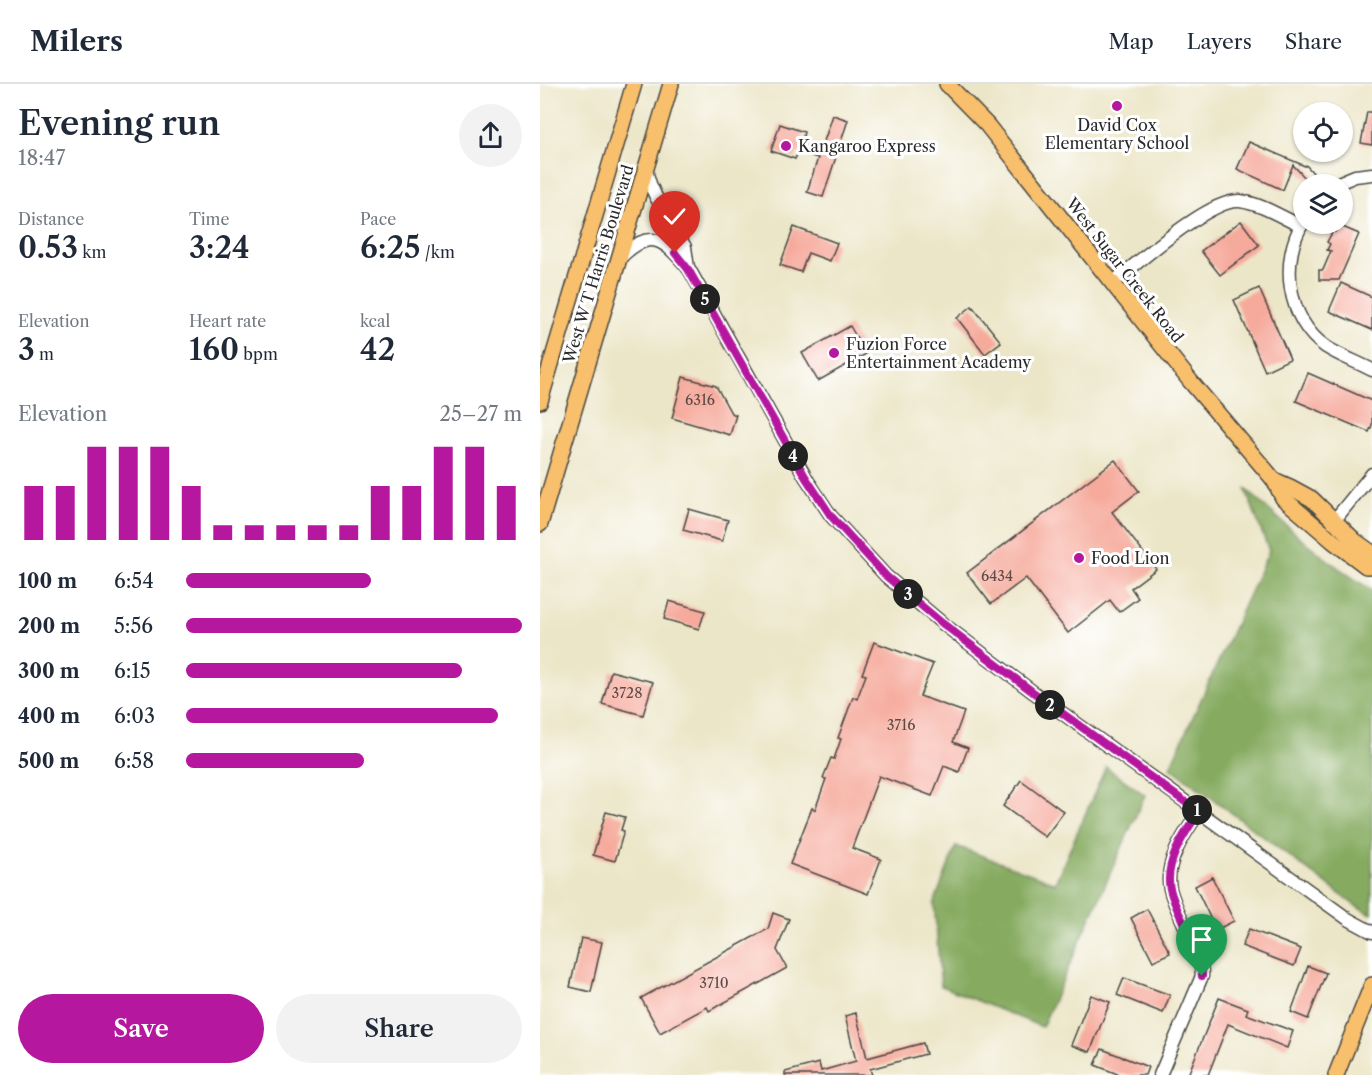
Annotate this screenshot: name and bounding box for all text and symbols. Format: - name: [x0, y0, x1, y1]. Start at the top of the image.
- text: Milers: [30, 24, 123, 58]
- text: Map: [1109, 29, 1154, 54]
- text: Layers: [1187, 29, 1252, 54]
- text: Share: [1285, 29, 1342, 54]
- marker: David Cox Elementary School: [1110, 99, 1124, 113]
- map controls: [1293, 102, 1353, 234]
- button: locate: [1293, 102, 1353, 162]
- text: Evening run: [18, 103, 220, 144]
- button: share: [459, 104, 522, 167]
- place label: David Cox Elementary School: [1045, 115, 1189, 153]
- place label: Kangaroo Express: [798, 136, 936, 156]
- marker: Kangaroo Express: [779, 139, 793, 153]
- text: 18:47: [18, 146, 65, 170]
- street label: West W T Harris Boulevard: [558, 162, 638, 367]
- button: layers: [1293, 174, 1353, 234]
- pin: [649, 191, 700, 253]
- street label: West Sugar Creek Road: [1062, 193, 1188, 347]
- icon: check: [658, 200, 691, 233]
- text: Distance: [18, 209, 84, 229]
- text: Time: [189, 209, 229, 229]
- text: Pace: [360, 209, 396, 229]
- text: 0.53: [18, 229, 78, 266]
- text: 3:24: [189, 229, 250, 266]
- text: 6:25: [360, 229, 421, 266]
- text: km: [78, 242, 107, 262]
- text: /km: [421, 242, 455, 262]
- pin: 5: [690, 284, 720, 314]
- text: 5: [701, 289, 709, 309]
- text: Elevation: [18, 311, 89, 331]
- text: Heart rate: [189, 311, 266, 331]
- text: kcal: [360, 311, 390, 331]
- text: 3: [18, 331, 35, 368]
- text: 160: [189, 331, 239, 368]
- text: 42: [360, 331, 395, 368]
- place label: Fuzion Force Entertainment Academy: [846, 334, 1032, 372]
- text: m: [35, 344, 54, 364]
- text: bpm: [239, 344, 278, 364]
- marker: Fuzion Force Entertainment Academy: [827, 346, 841, 360]
- house number: 6316: [685, 391, 715, 409]
- text: Elevation: [18, 402, 107, 426]
- text: 25–27 m: [439, 402, 522, 426]
- pin: 4: [778, 441, 808, 471]
- text: 4: [788, 446, 798, 466]
- place label: Food Lion: [1091, 548, 1170, 568]
- marker: Food Lion: [1072, 551, 1086, 565]
- house number: 6434: [981, 567, 1013, 585]
- text: 100 m: [18, 569, 77, 593]
- text: 6:54: [114, 569, 154, 593]
- pin: 3: [893, 579, 923, 609]
- text: 3: [903, 584, 913, 604]
- text: 200 m: [18, 614, 80, 638]
- text: 5:56: [114, 614, 153, 638]
- text: 300 m: [18, 659, 80, 683]
- text: 6:15: [114, 659, 151, 683]
- house number: 3728: [612, 684, 642, 702]
- pin: 2: [1035, 690, 1065, 720]
- text: 2: [1045, 695, 1055, 715]
- text: 400 m: [18, 704, 80, 728]
- text: 6:03: [114, 704, 155, 728]
- house number: 3716: [887, 716, 915, 734]
- text: 500 m: [18, 749, 79, 773]
- text: 6:58: [114, 749, 154, 773]
- pin: 1: [1182, 795, 1212, 825]
- text: 1: [1193, 800, 1201, 820]
- pin: [1176, 914, 1227, 976]
- icon: arrive: [1185, 923, 1218, 956]
- house number: 3710: [699, 974, 729, 992]
- button: Save: [18, 994, 264, 1063]
- button: Share: [276, 994, 522, 1063]

